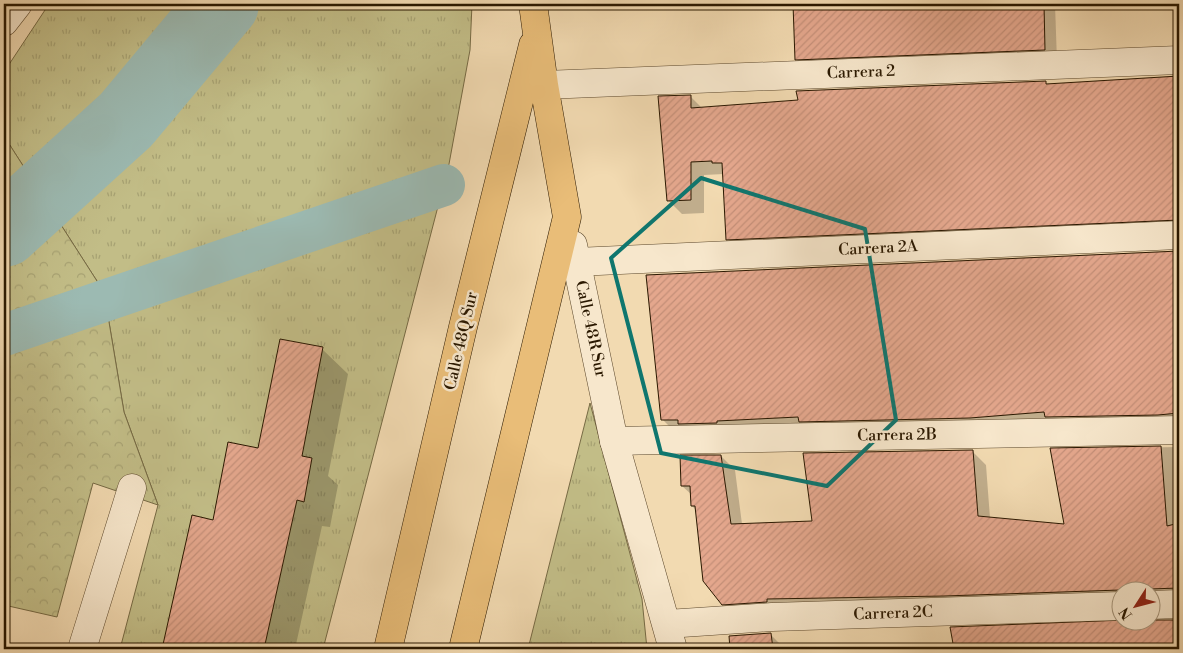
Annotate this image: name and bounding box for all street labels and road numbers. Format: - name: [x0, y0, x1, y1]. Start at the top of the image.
- street label: Carrera 2: [826, 61, 896, 83]
- street label: Carrera 2A: [838, 236, 919, 260]
- street label: Calle 48R Sur: [571, 279, 611, 379]
- street label: Calle 48Q Sur: [440, 290, 482, 392]
- street label: Carrera 2B: [857, 424, 937, 446]
- street label: Carrera 2C: [853, 602, 933, 624]

